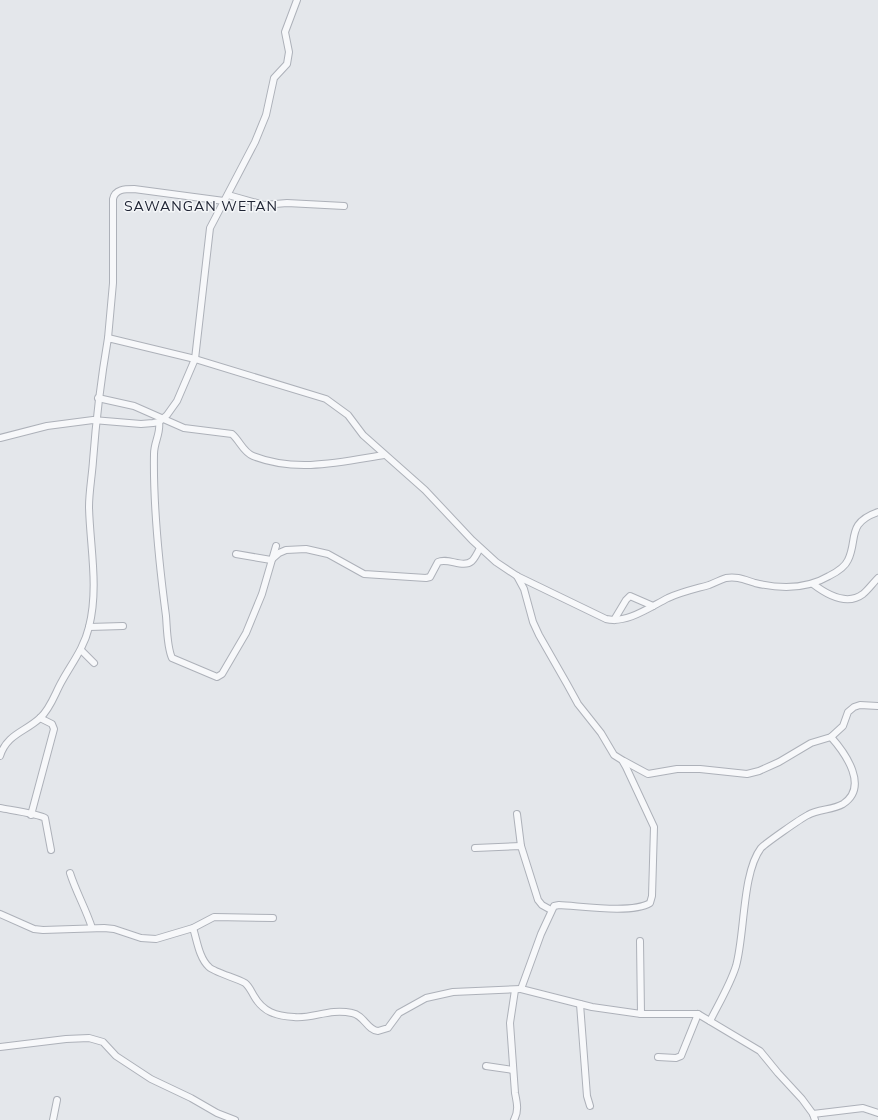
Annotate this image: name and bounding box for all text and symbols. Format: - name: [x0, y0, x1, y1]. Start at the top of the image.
- district label: SAWANGAN WETAN: [124, 197, 278, 215]

